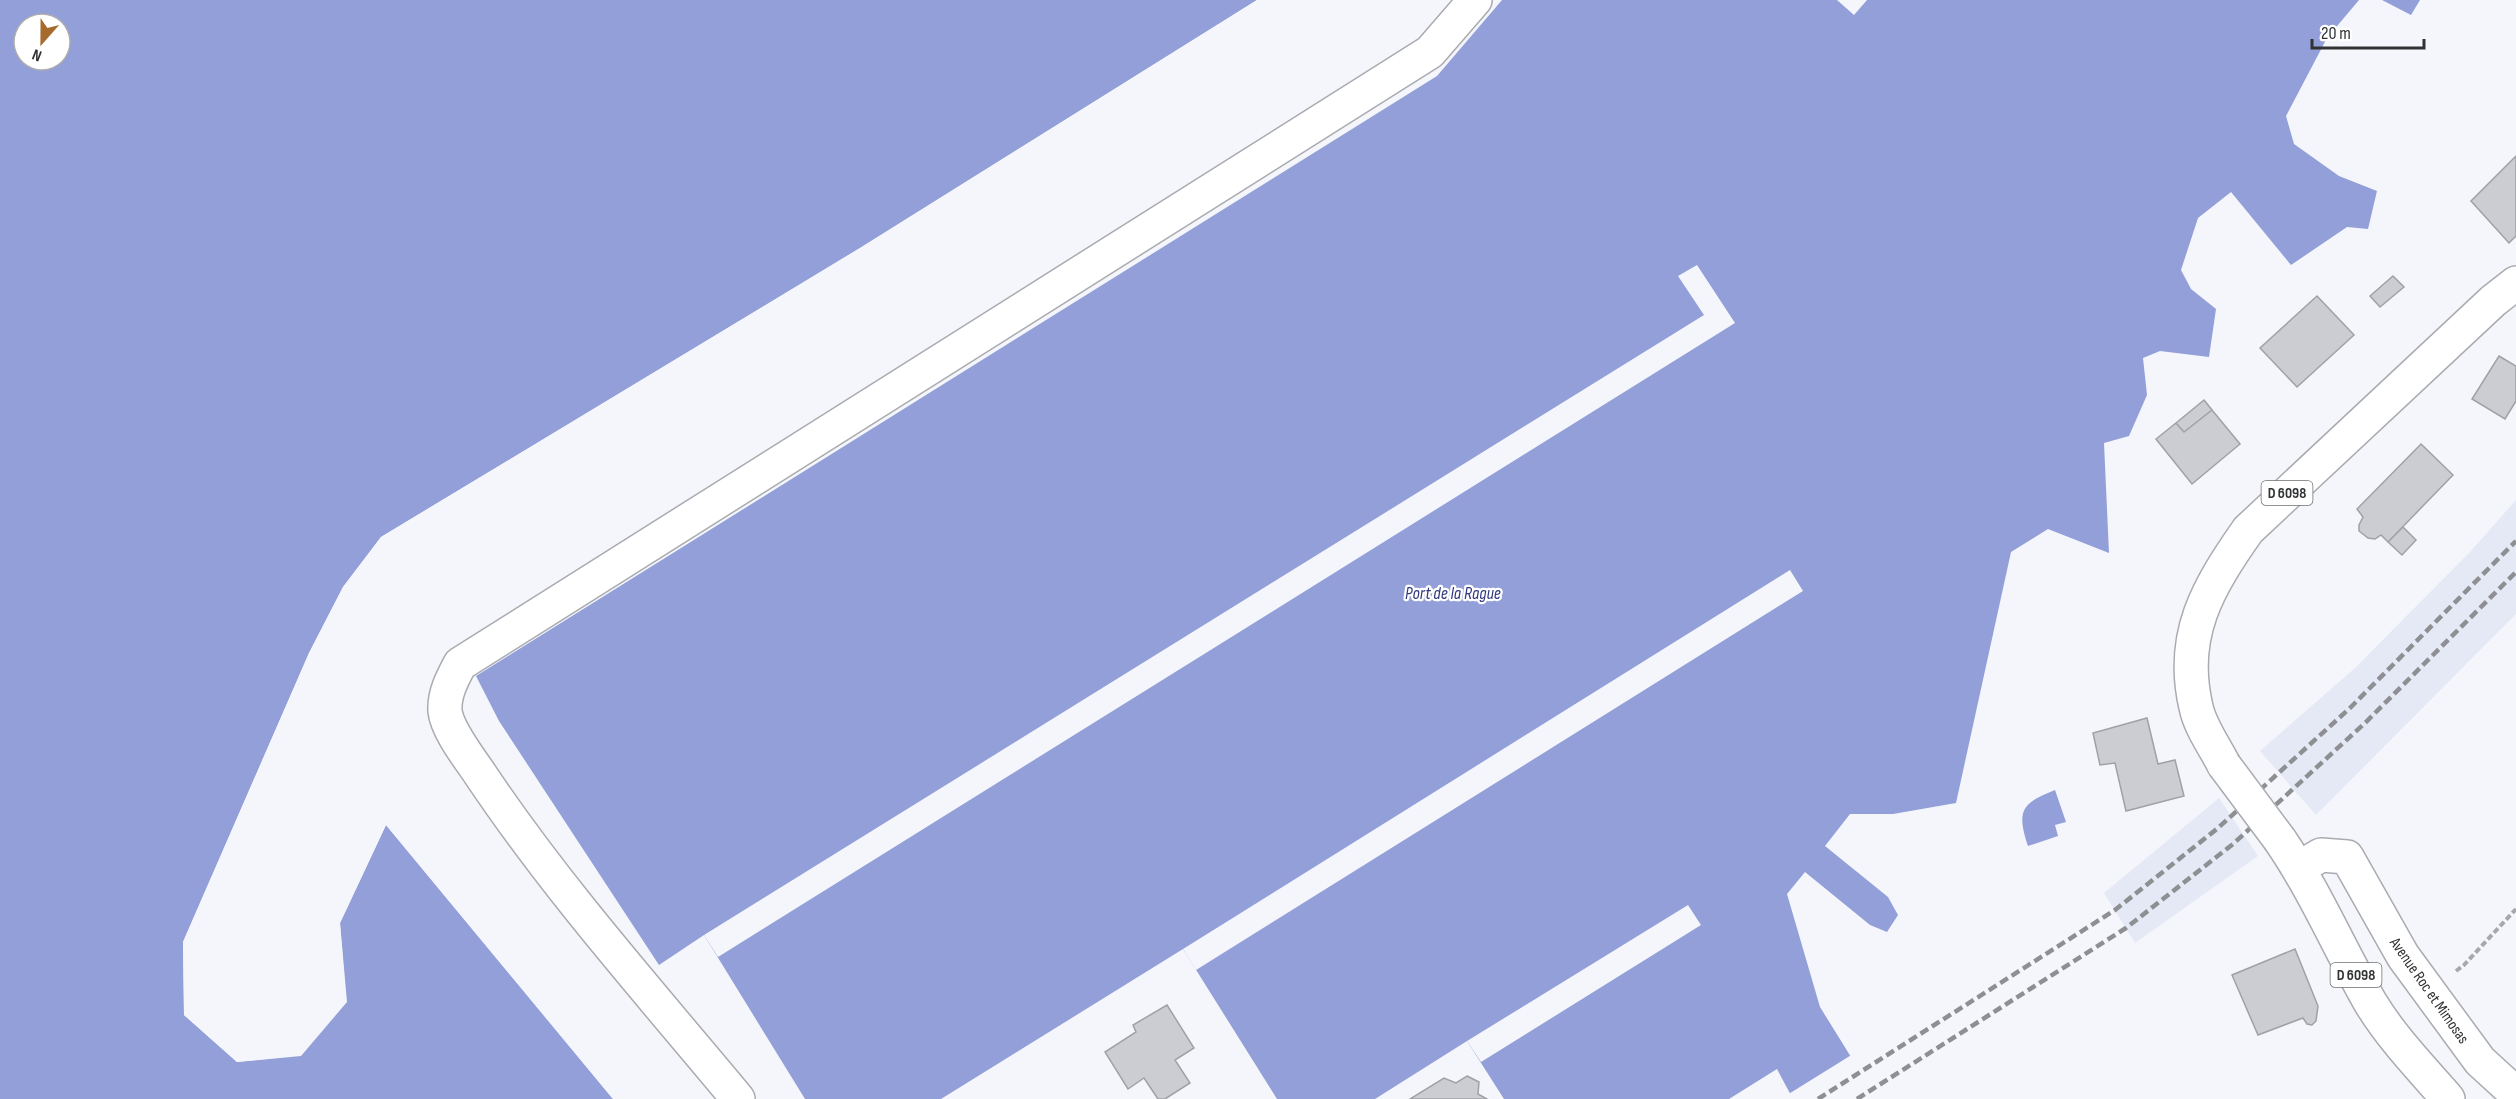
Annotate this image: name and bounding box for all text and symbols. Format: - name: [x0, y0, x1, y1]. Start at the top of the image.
- north arrow: [12, 12, 72, 72]
- scale bar: [2312, 12, 2424, 50]
- text: 20 m: [2321, 23, 2351, 44]
- text: N: [30, 44, 45, 65]
- road number: D 6098: [2262, 481, 2312, 505]
- water label: Port de la Rague: [1405, 583, 1501, 604]
- street label: Avenue Roc et Mimosas: [2385, 933, 2473, 1048]
- road number: D 6098: [2330, 963, 2382, 987]

